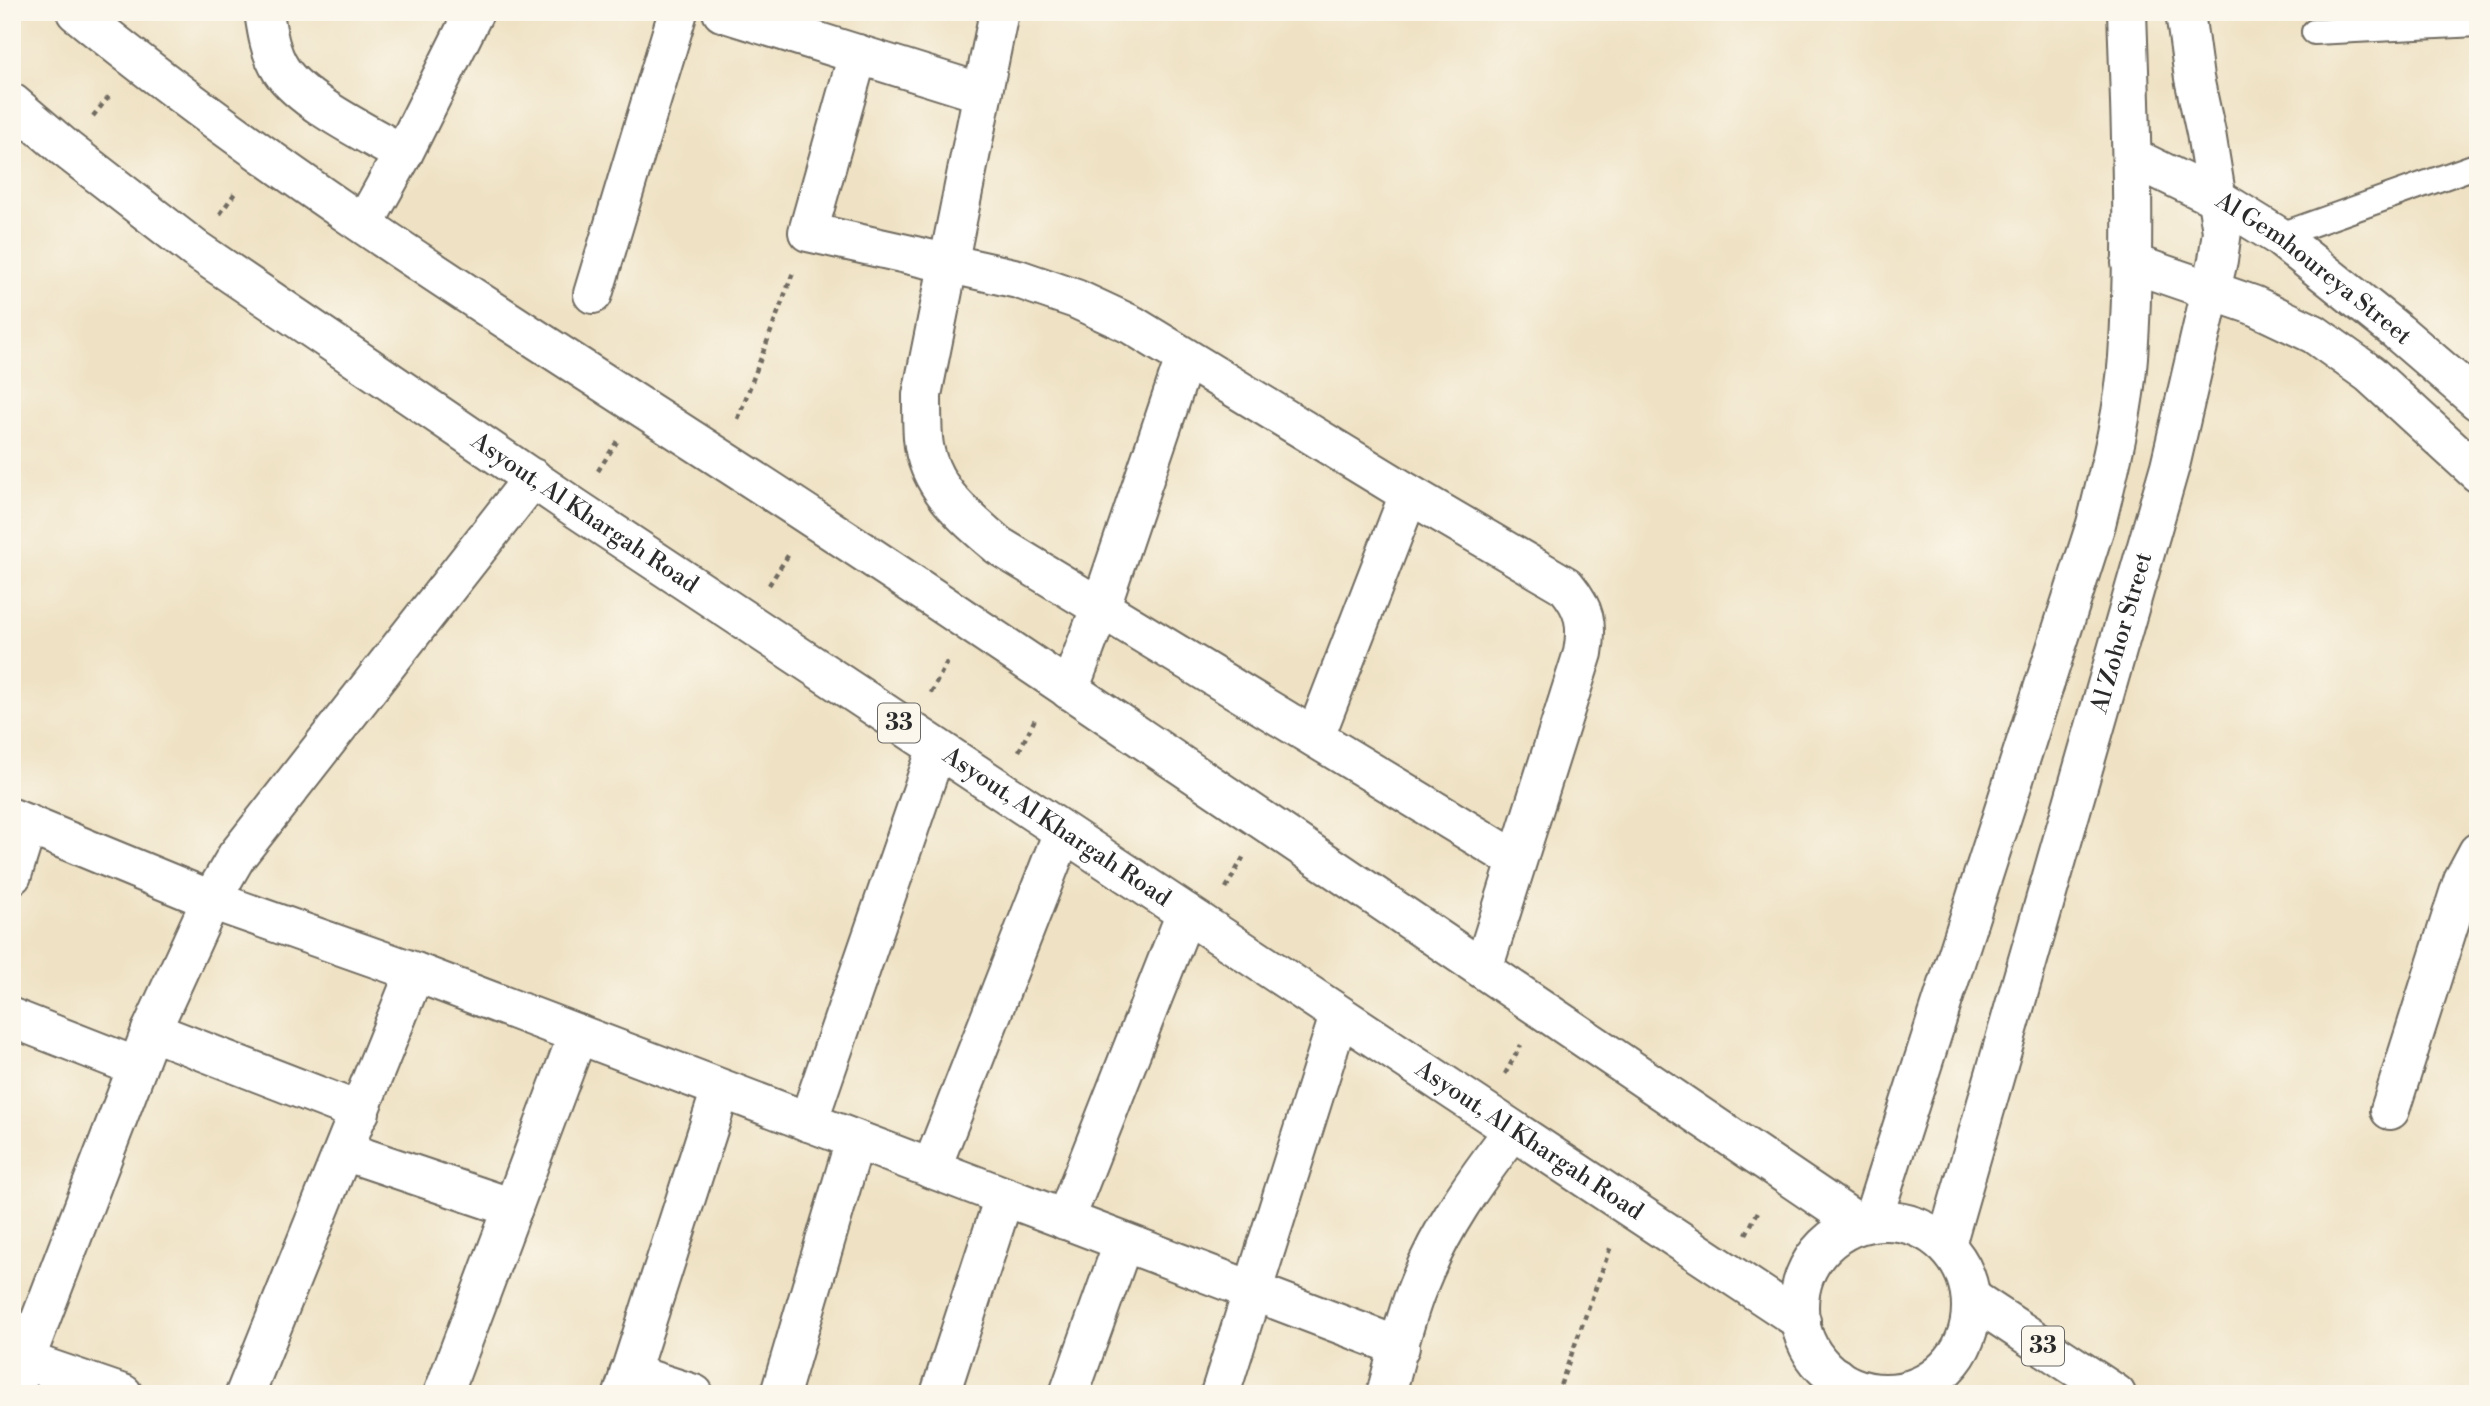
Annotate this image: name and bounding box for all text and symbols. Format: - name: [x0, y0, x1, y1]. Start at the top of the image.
- street label: Al Gemhoureya Street: [2209, 186, 2418, 352]
- street label: Asyout, Al Khargah Road: [465, 426, 704, 600]
- street label: Al Zohor Street: [2084, 548, 2160, 718]
- road number: 33: [878, 704, 920, 743]
- street label: Asyout, Al Khargah Road: [936, 740, 1177, 914]
- street label: Asyout, Al Khargah Road: [1409, 1054, 1649, 1227]
- road number: 33: [2022, 1326, 2064, 1366]

